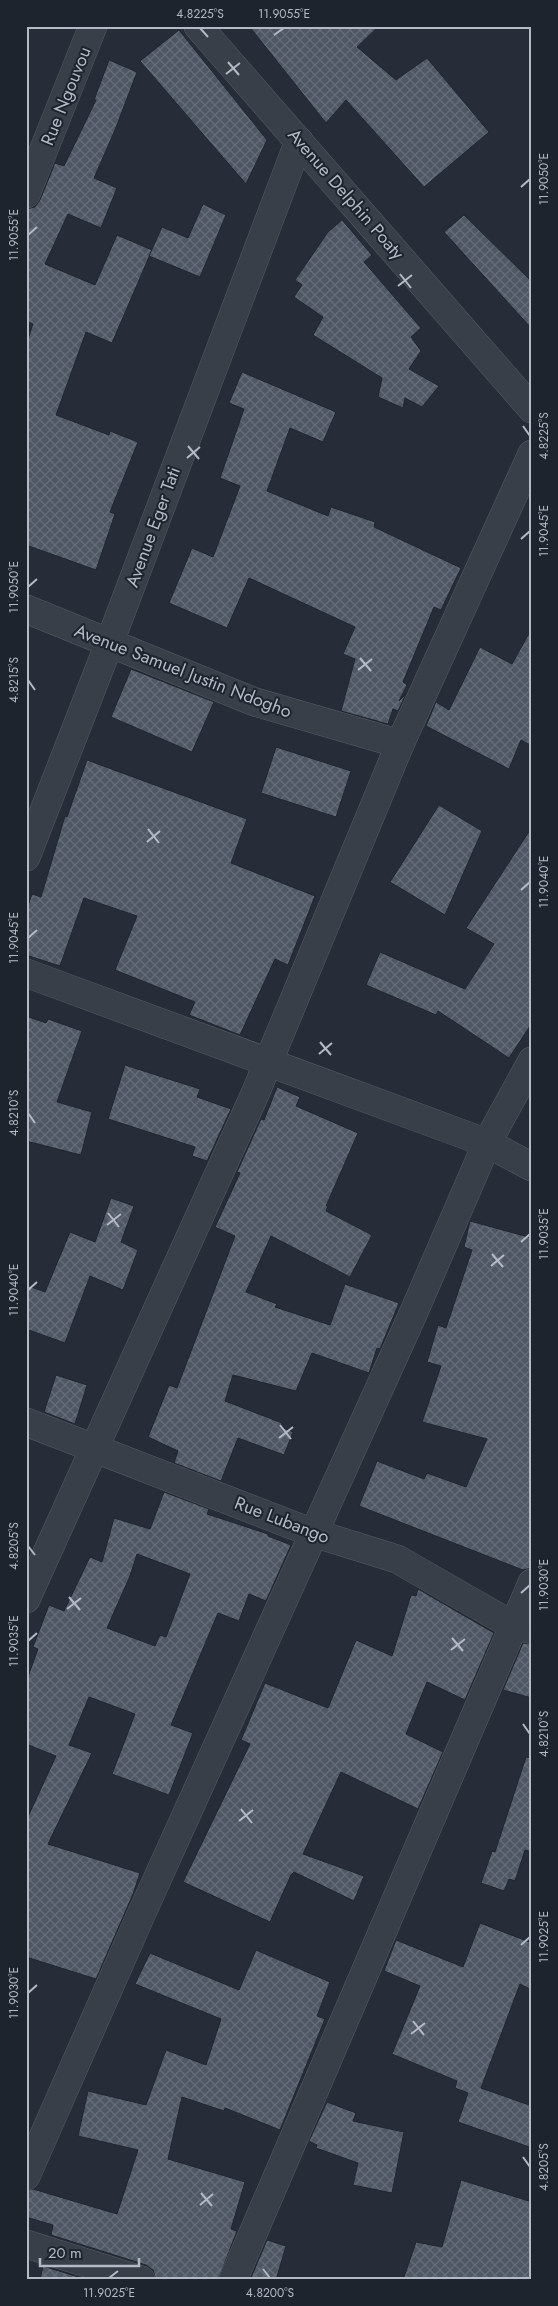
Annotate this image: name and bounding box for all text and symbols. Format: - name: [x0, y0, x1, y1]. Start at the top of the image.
- text: 4.8225°S: [176, 5, 224, 23]
- text: 11.9055°E: [258, 5, 310, 23]
- street label: Rue Ngouvou: [34, 43, 98, 149]
- street label: Avenue Delphin Poaty: [282, 123, 410, 265]
- text: 11.9050°E: [535, 153, 553, 205]
- text: 11.9055°E: [5, 209, 23, 261]
- text: 4.8225°S: [535, 412, 553, 460]
- street label: Avenue Eger Tati: [119, 463, 187, 591]
- text: 11.9045°E: [535, 505, 553, 557]
- text: 11.9050°E: [5, 561, 23, 613]
- street label: Avenue Samuel Justin Ndogho: [71, 618, 296, 725]
- text: 4.8215°S: [5, 657, 23, 703]
- text: 11.9040°E: [535, 856, 553, 908]
- text: 11.9045°E: [5, 912, 23, 964]
- text: 4.8210°S: [5, 1089, 23, 1136]
- text: 11.9035°E: [535, 1208, 553, 1260]
- text: 11.9040°E: [5, 1264, 23, 1316]
- street label: Rue Lubango: [231, 1490, 333, 1550]
- text: 4.8205°S: [5, 1522, 23, 1570]
- text: 11.9030°E: [535, 1559, 553, 1611]
- text: 11.9035°E: [5, 1615, 23, 1667]
- text: 4.8210°S: [535, 1710, 553, 1757]
- text: 11.9025°E: [535, 1911, 553, 1963]
- text: 11.9030°E: [5, 1967, 23, 2019]
- text: 4.8205°S: [535, 2143, 553, 2191]
- scale bar: [40, 2236, 139, 2268]
- text: 20 m: [48, 2242, 82, 2264]
- text: 11.9025°E: [83, 2284, 135, 2302]
- text: 4.8200°S: [246, 2284, 295, 2302]

